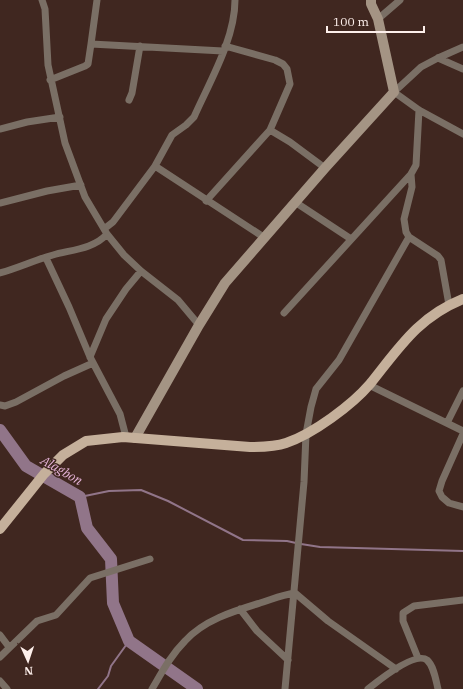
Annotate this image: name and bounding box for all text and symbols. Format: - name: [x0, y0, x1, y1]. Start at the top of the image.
- scale bar: [327, 8, 424, 34]
- text: 100 m: [333, 14, 369, 29]
- water label: Alagbon: [37, 451, 86, 489]
- north arrow: [8, 641, 48, 681]
- text: N: [24, 664, 33, 678]

